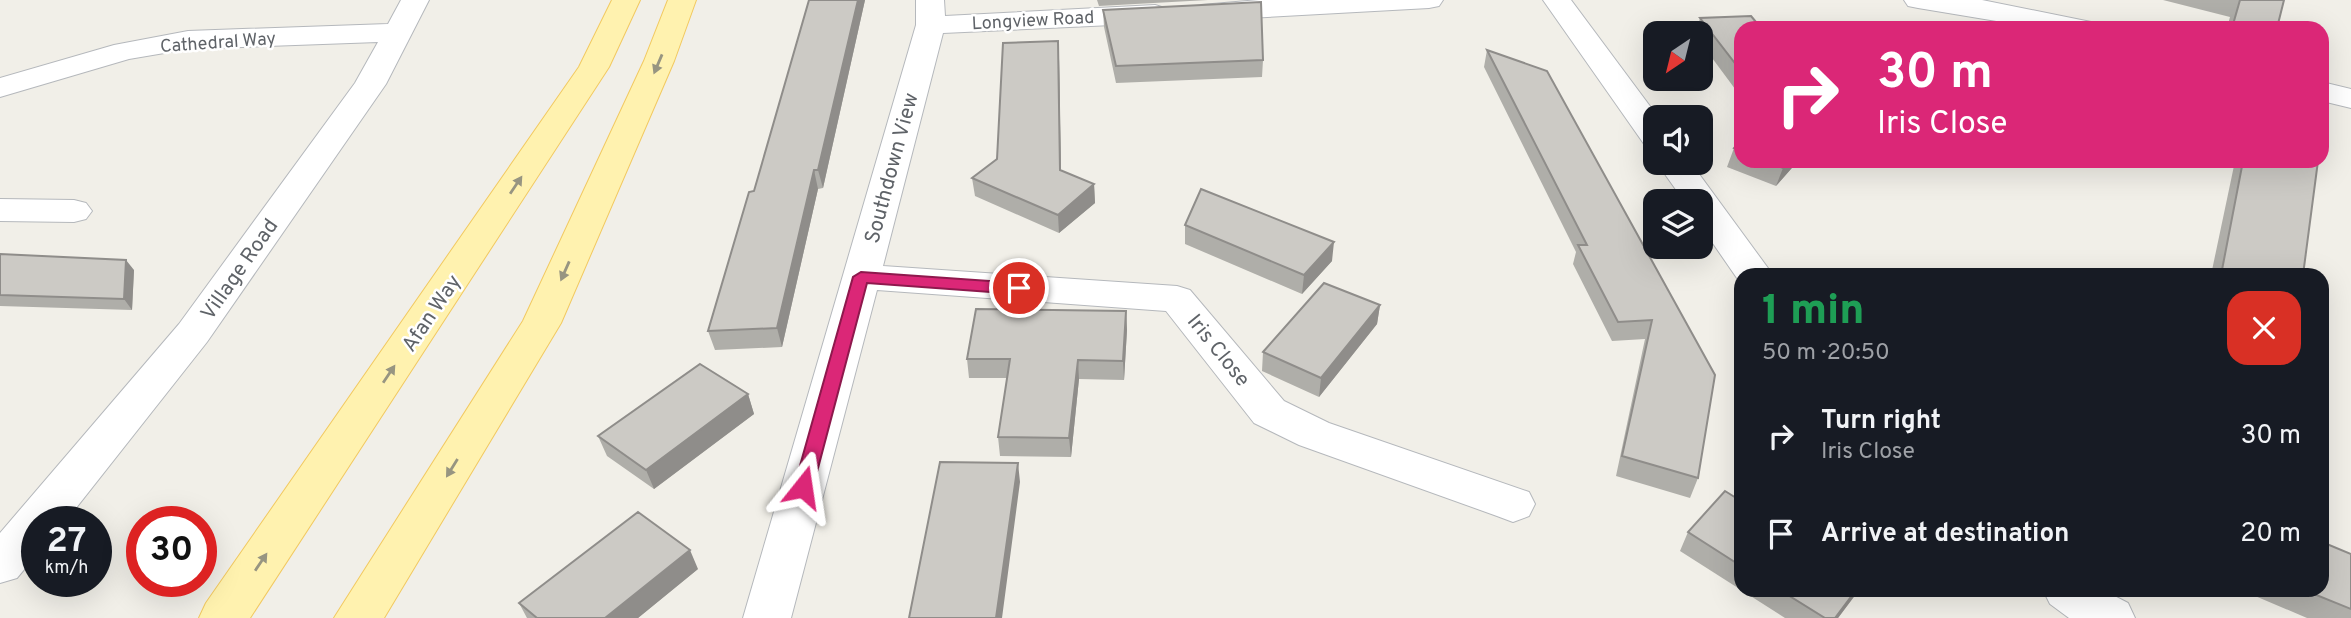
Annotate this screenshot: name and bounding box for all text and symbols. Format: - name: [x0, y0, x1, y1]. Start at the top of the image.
- street label: Longview Road: [971, 7, 1095, 36]
- north arrow: [1643, 21, 1713, 91]
- map controls: [1643, 21, 1713, 259]
- street label: Cathedral Way: [159, 28, 277, 59]
- text: 30 m: [1877, 44, 1993, 106]
- icon: right: [1762, 49, 1853, 140]
- one-way arrow: [652, 53, 663, 74]
- street label: Southdown View: [859, 90, 926, 247]
- button: sound: [1643, 105, 1713, 175]
- text: Iris Close: [1877, 105, 2008, 145]
- one-way arrow: [509, 176, 523, 194]
- button: layers: [1643, 189, 1713, 259]
- street label: Village Road: [195, 214, 285, 326]
- pin: [989, 258, 1049, 318]
- one-way arrow: [559, 261, 570, 282]
- icon: arrive: [1000, 269, 1038, 307]
- street label: Afan Way: [396, 270, 468, 358]
- text: 1 min: [1762, 286, 1865, 339]
- button: close: [2227, 291, 2301, 365]
- street label: Iris Close: [1180, 309, 1255, 393]
- text: 50 m · 20:50: [1762, 339, 1890, 368]
- one-way arrow: [383, 364, 396, 384]
- text: Turn right: [1821, 405, 1941, 438]
- icon: right: [1762, 417, 1800, 455]
- text: 30 m: [2241, 420, 2301, 453]
- text: Iris Close: [1821, 438, 1915, 467]
- position arrow: [766, 450, 840, 524]
- one-way arrow: [445, 459, 458, 478]
- speed limit sign: 30: [126, 506, 217, 597]
- icon: arrive: [1762, 515, 1800, 553]
- text: Arrive at destination: [1821, 518, 2069, 551]
- text: 20 m: [2240, 518, 2301, 551]
- text: 27: [47, 520, 86, 564]
- one-way arrow: [254, 553, 268, 571]
- text: km/h: [45, 557, 88, 580]

